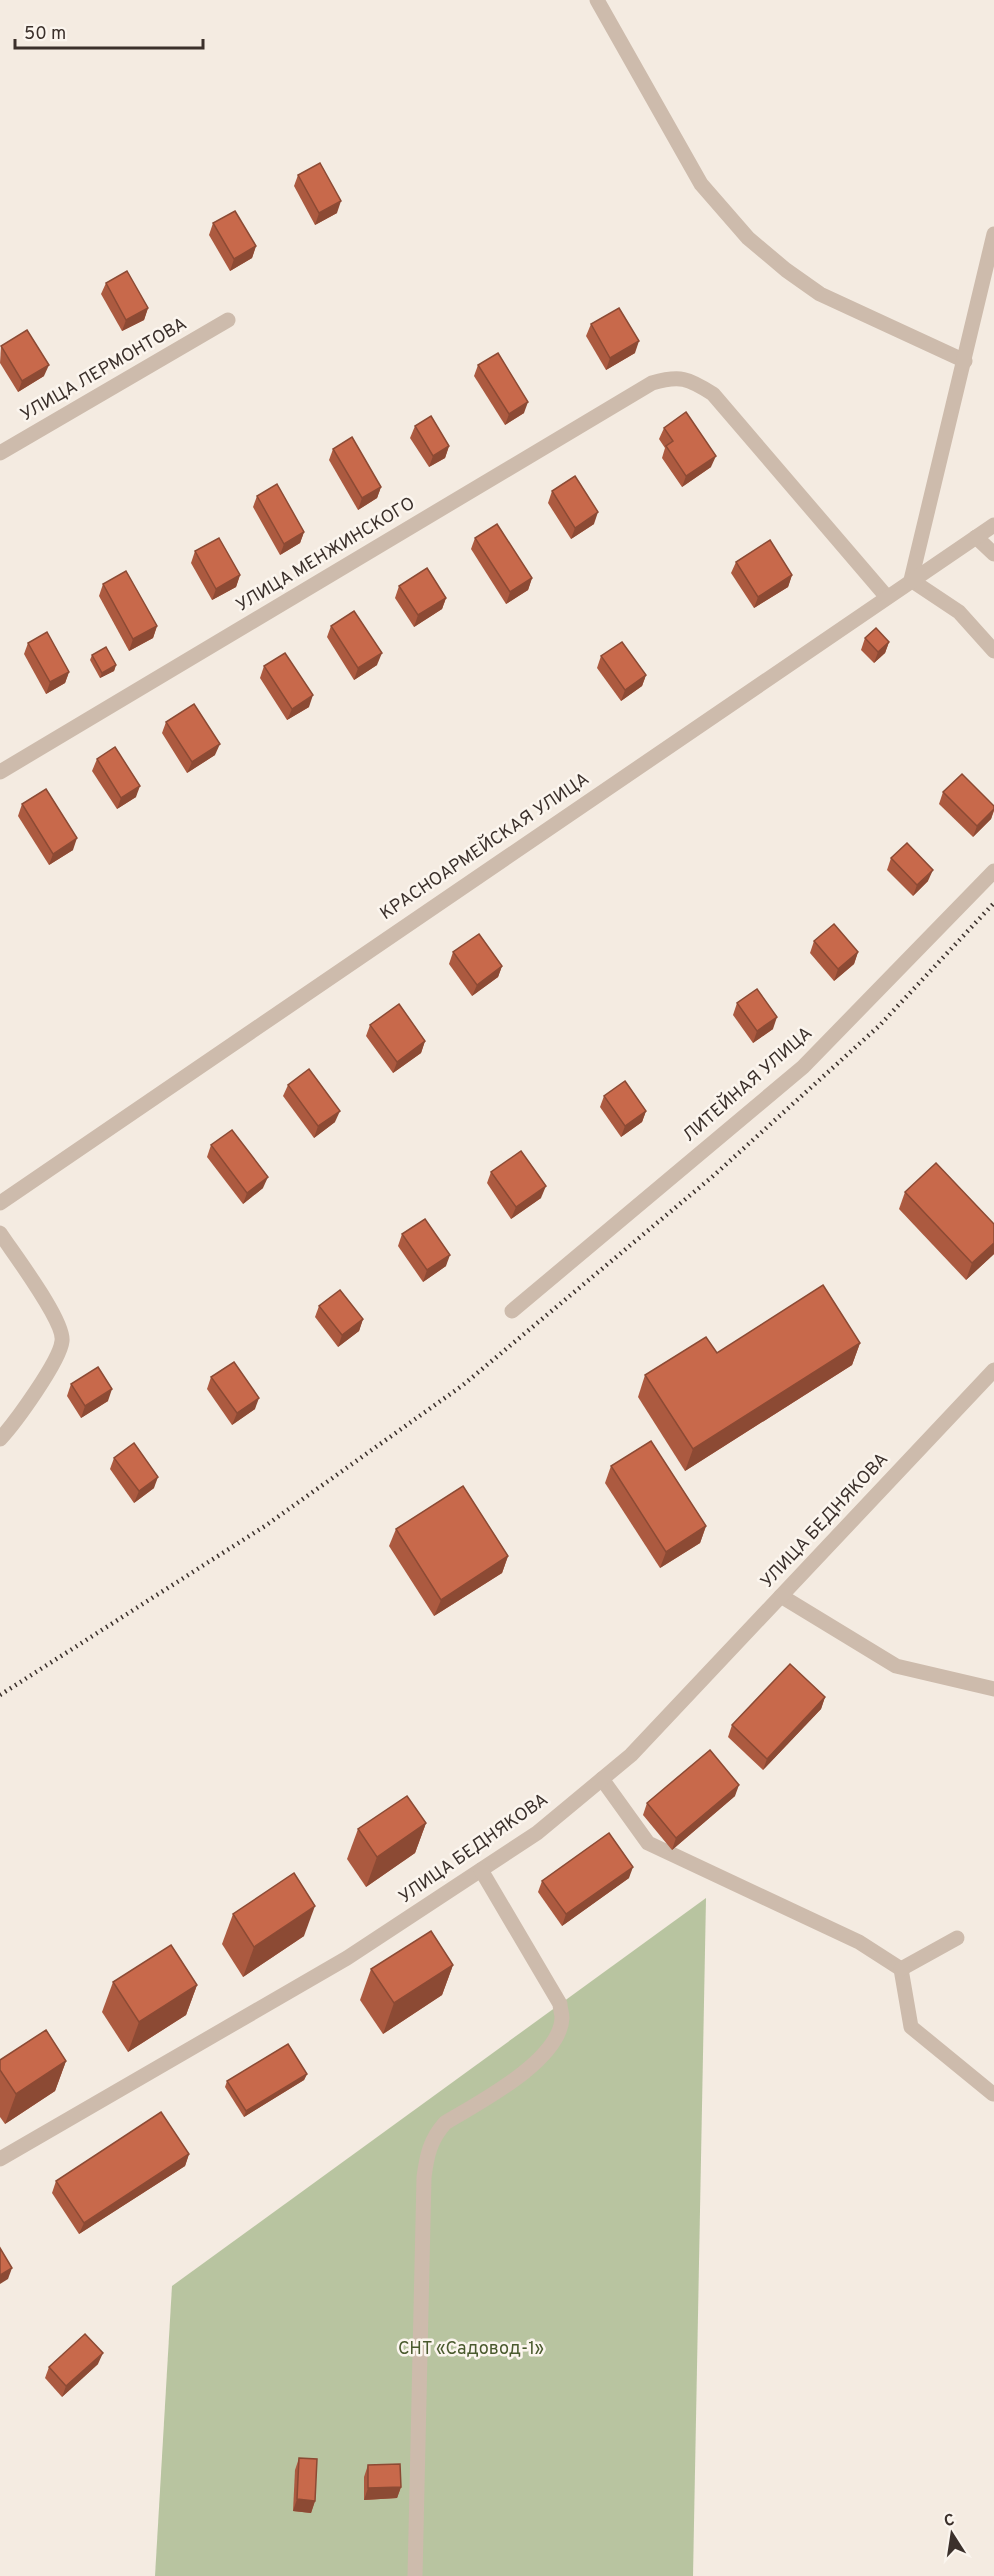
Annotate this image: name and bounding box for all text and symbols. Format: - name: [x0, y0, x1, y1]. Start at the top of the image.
- scale bar: [15, 12, 202, 50]
- text: 50 m: [24, 23, 66, 46]
- street label: УЛИЦА ЛЕРМОНТОВА: [17, 313, 191, 427]
- street label: УЛИЦА МЕНЖИНСКОГО: [232, 492, 420, 618]
- street label: КРАСНОАРМЕЙСКАЯ УЛИЦА: [375, 767, 594, 926]
- street label: ЛИТЕЙНАЯ УЛИЦА: [677, 1021, 818, 1148]
- street label: УЛИЦА БЕДНЯКОВА: [756, 1448, 894, 1594]
- street label: УЛИЦА БЕДНЯКОВА: [395, 1789, 553, 1909]
- park label: СНТ «Садовод-1»: [398, 2338, 544, 2361]
- north arrow: [922, 2504, 982, 2564]
- text: С: [942, 2510, 956, 2532]

